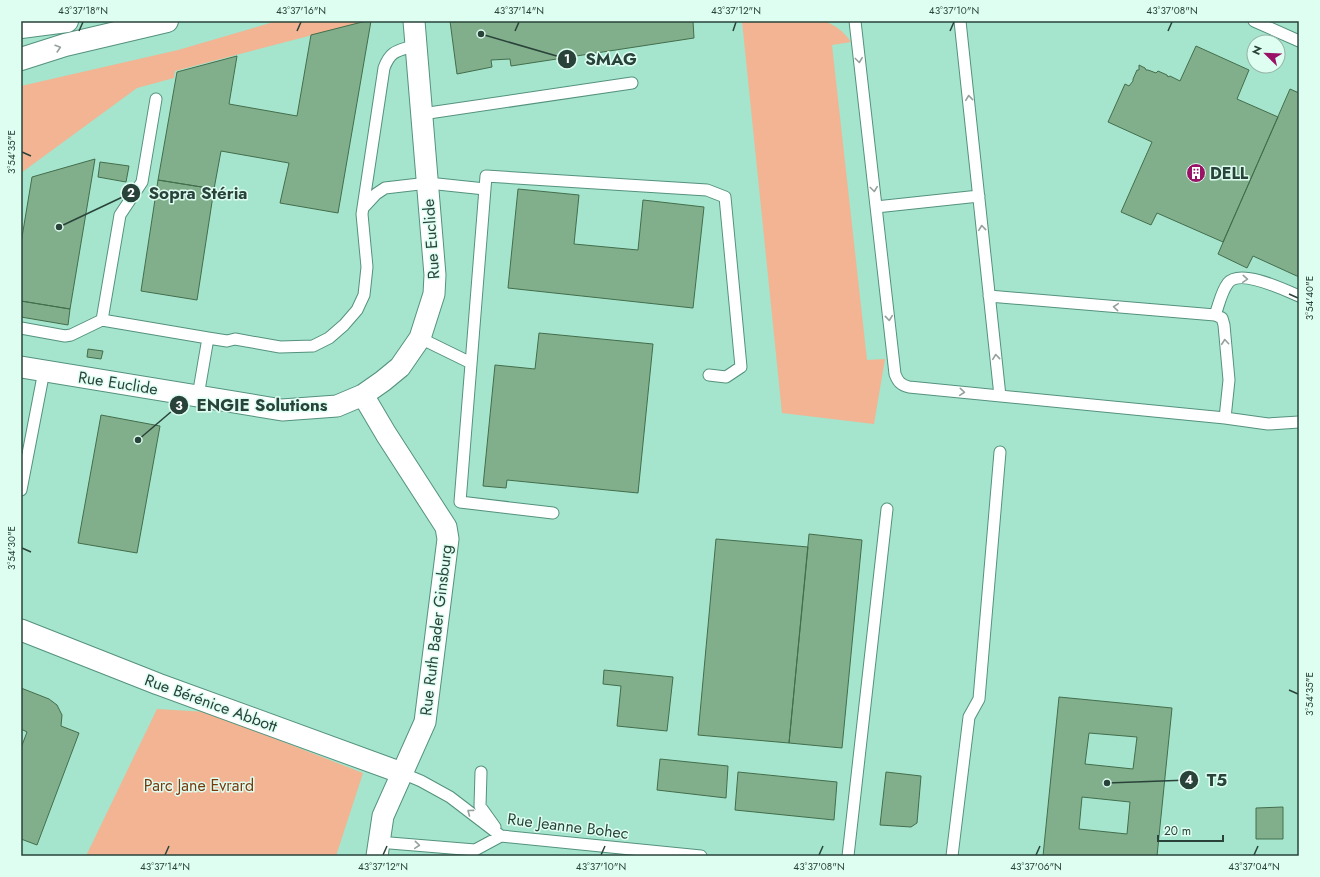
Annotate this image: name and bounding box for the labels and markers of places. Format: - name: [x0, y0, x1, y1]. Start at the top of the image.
- callout: SMAG: [557, 44, 644, 73]
- building icon: DELL: [1185, 162, 1207, 184]
- place label: DELL: [1210, 162, 1249, 185]
- callout: Sopra Stéria: [121, 179, 256, 208]
- callout: ENGIE Solutions: [169, 391, 336, 420]
- callout: T5: [1179, 765, 1235, 794]

